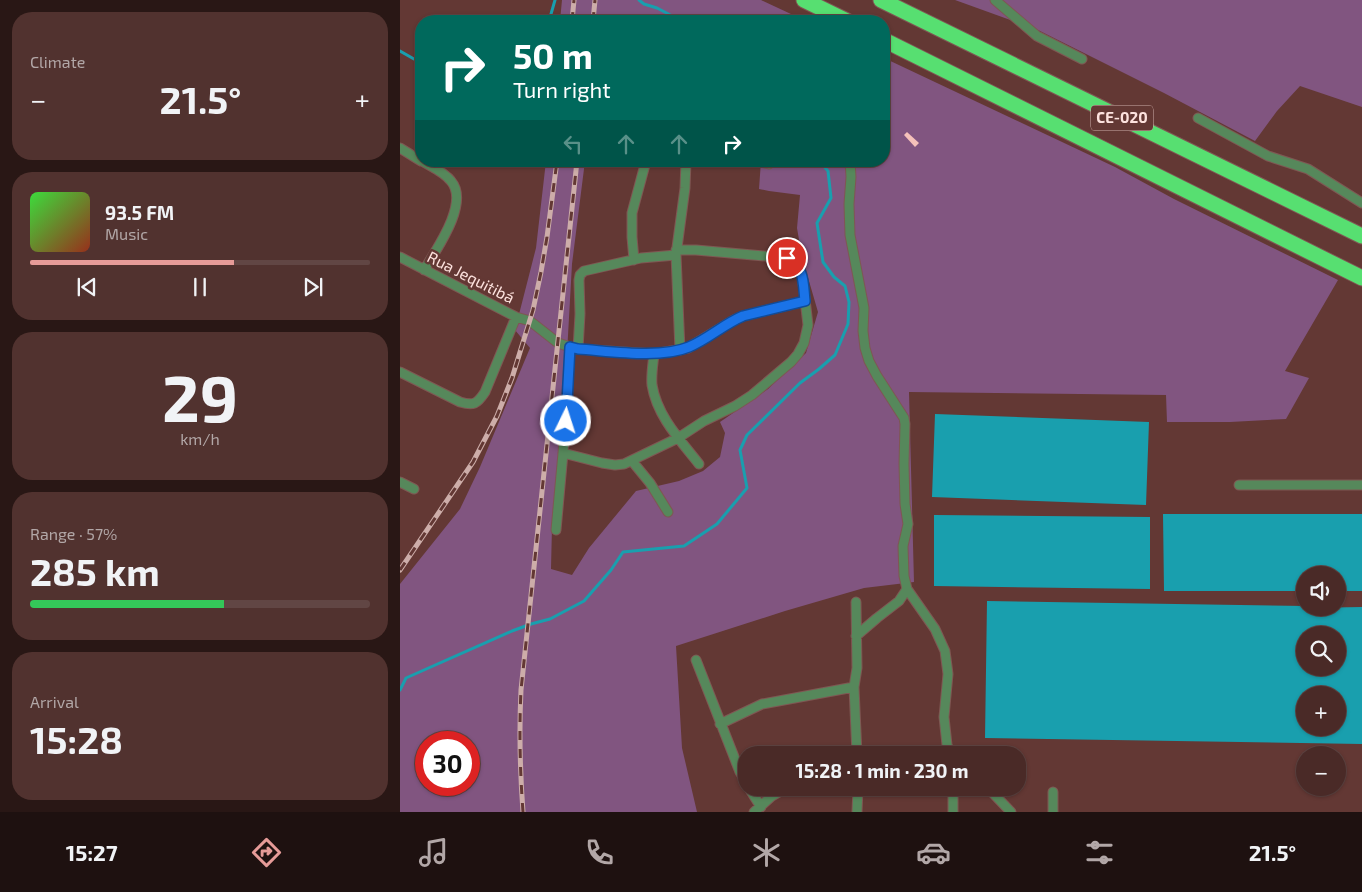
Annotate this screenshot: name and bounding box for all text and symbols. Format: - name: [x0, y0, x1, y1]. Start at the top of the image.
- text: 50 m: [513, 34, 593, 76]
- icon: right: [430, 35, 495, 100]
- text: Climate: [30, 52, 85, 71]
- text: 21.5°: [160, 76, 241, 122]
- text: Turn right: [513, 76, 611, 102]
- text: −: [30, 82, 46, 116]
- text: +: [355, 82, 370, 116]
- road number: CE-020: [1091, 106, 1153, 130]
- icon: left: [559, 130, 587, 158]
- icon: ahead: [612, 130, 640, 158]
- icon: ahead: [665, 130, 693, 158]
- icon: right: [718, 130, 746, 158]
- text: 93.5 FM: [105, 201, 174, 224]
- text: Music: [105, 224, 148, 243]
- pin: [766, 237, 808, 279]
- icon: arrive: [773, 244, 801, 272]
- street label: Rua Jequitibá: [424, 246, 518, 307]
- icon: previous: [73, 273, 101, 301]
- icon: pause: [186, 273, 214, 301]
- icon: next: [299, 273, 327, 301]
- text: 29: [162, 357, 238, 435]
- position arrow: [539, 394, 591, 446]
- text: km/h: [180, 429, 220, 448]
- text: Range · 57%: [30, 524, 117, 543]
- text: 285 km: [30, 548, 160, 594]
- map controls: [1296, 566, 1346, 796]
- button: sound: [1296, 566, 1346, 616]
- button: search: [1296, 626, 1346, 676]
- button: +: [1296, 686, 1346, 736]
- text: Arrival: [30, 692, 79, 711]
- text: 15:28: [30, 716, 123, 762]
- speed limit sign: 30: [415, 731, 480, 796]
- button: −: [1296, 746, 1346, 796]
- text: 15:28 · 1 min · 230 m: [796, 759, 968, 782]
- icon: directions: [249, 835, 284, 870]
- icon: music: [416, 835, 451, 870]
- icon: phone: [582, 835, 617, 870]
- icon: climate: [749, 835, 784, 870]
- icon: car: [916, 835, 951, 870]
- icon: filters: [1082, 835, 1117, 870]
- text: 15:27: [66, 839, 118, 865]
- text: 21.5°: [1249, 839, 1296, 865]

